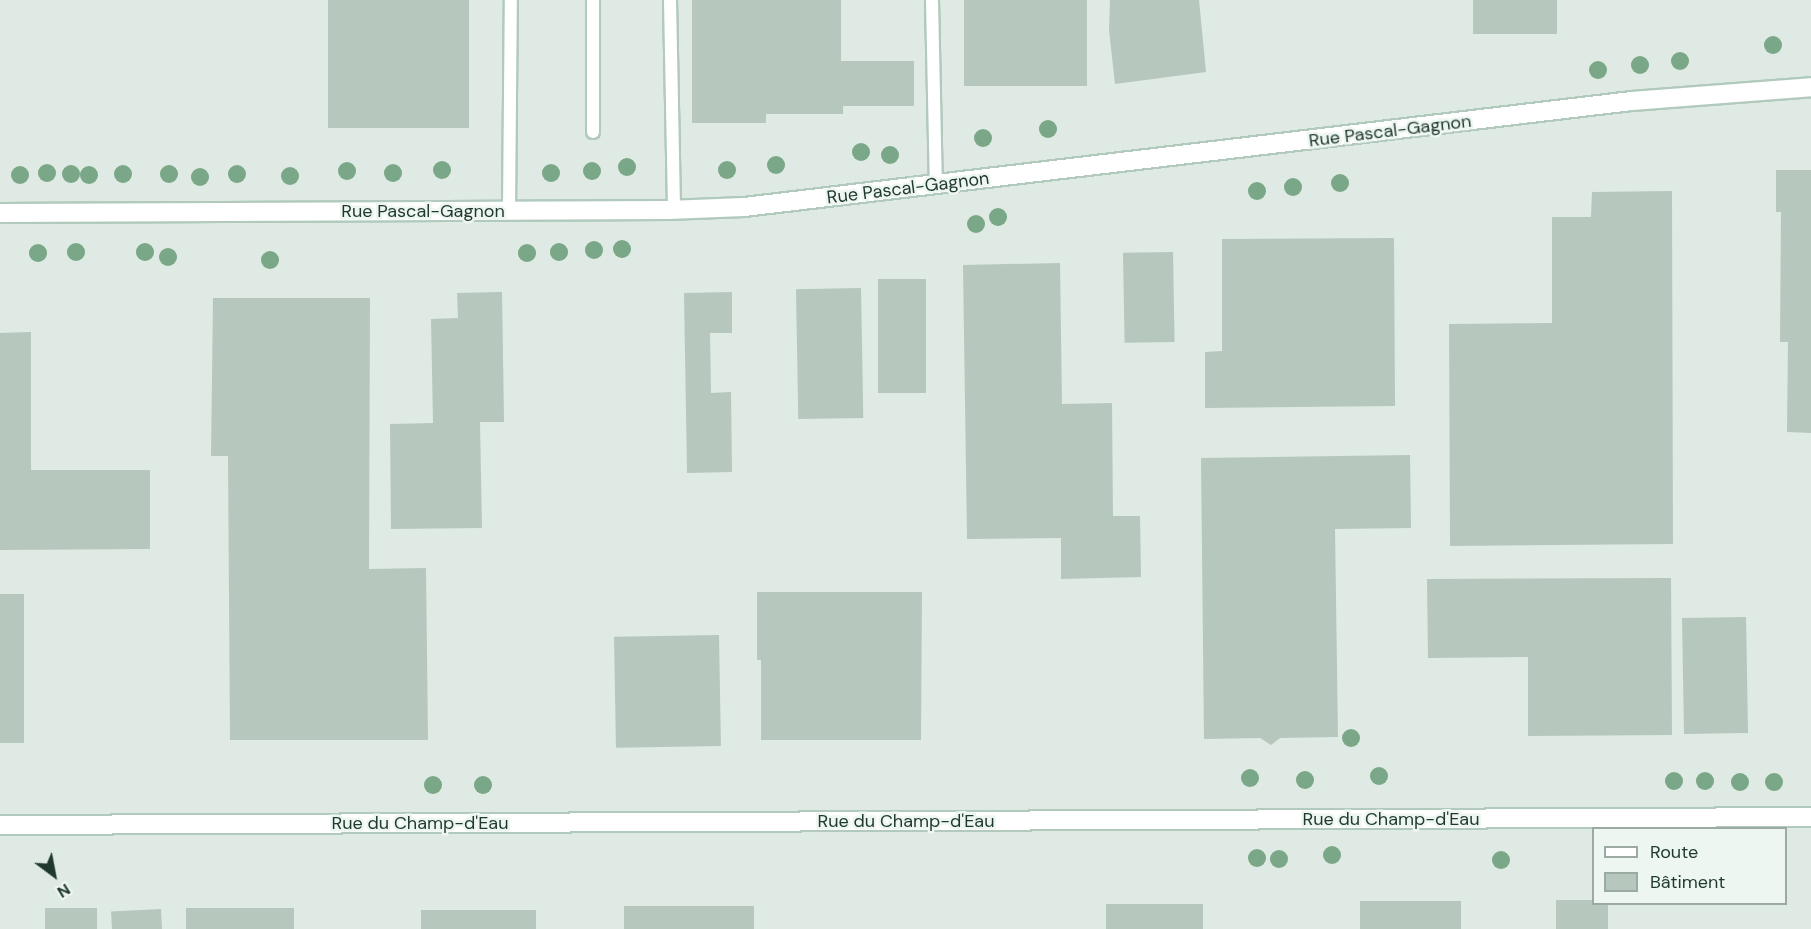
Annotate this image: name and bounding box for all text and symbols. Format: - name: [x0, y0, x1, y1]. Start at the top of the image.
- street label: Rue Pascal-Gagnon: [1308, 110, 1472, 152]
- street label: Rue Pascal-Gagnon: [826, 167, 990, 209]
- street label: Rue Pascal-Gagnon: [341, 200, 505, 222]
- street label: Rue du Champ-d'Eau: [1303, 808, 1479, 830]
- street label: Rue du Champ-d'Eau: [818, 810, 994, 832]
- street label: Rue du Champ-d'Eau: [332, 812, 508, 834]
- legend: [1592, 827, 1787, 905]
- text: Route: [1650, 840, 1698, 864]
- north arrow: [24, 845, 84, 905]
- text: Bâtiment: [1650, 870, 1725, 894]
- text: N: [53, 879, 74, 903]

